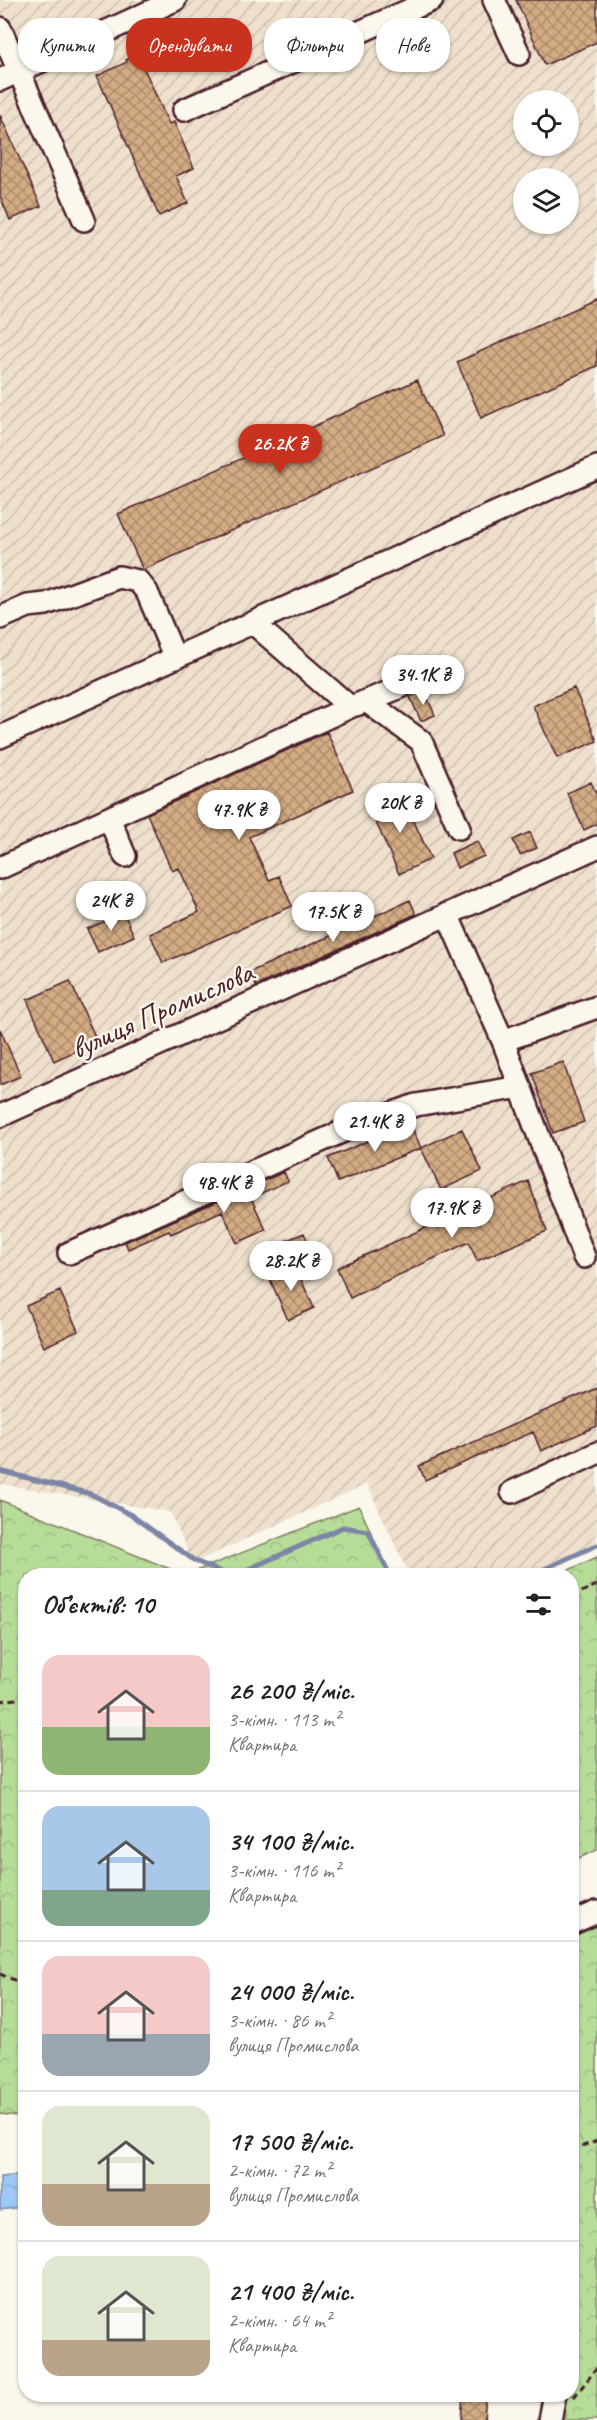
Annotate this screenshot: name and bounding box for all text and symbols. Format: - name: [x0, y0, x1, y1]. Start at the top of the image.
- chip: Купити: [18, 18, 114, 72]
- chip: Орендувати: [126, 18, 252, 72]
- chip: Фільтри: [264, 18, 364, 72]
- chip: Нове: [376, 18, 450, 72]
- map controls: [513, 90, 579, 234]
- button: locate: [513, 90, 579, 156]
- button: layers: [513, 168, 579, 234]
- pin: 26.2K ₴: [225, 424, 335, 475]
- text: 26.2K ₴: [252, 431, 308, 456]
- pin: 34.1K ₴: [368, 655, 478, 706]
- text: 34.1K ₴: [395, 662, 451, 687]
- pin: 20K ₴: [358, 783, 442, 834]
- pin: 47.9K ₴: [184, 790, 294, 841]
- text: 20K ₴: [379, 790, 421, 815]
- text: 47.9K ₴: [212, 797, 266, 822]
- pin: 24K ₴: [69, 881, 153, 932]
- text: 24K ₴: [90, 888, 132, 913]
- pin: 17.5K ₴: [278, 892, 388, 943]
- text: 17.5K ₴: [306, 899, 360, 924]
- street label: вулиця Промислова: [65, 952, 261, 1067]
- pin: 21.4K ₴: [320, 1102, 430, 1153]
- text: 21.4K ₴: [347, 1109, 403, 1134]
- pin: 48.4K ₴: [169, 1163, 279, 1214]
- text: 48.4K ₴: [196, 1170, 252, 1195]
- pin: 17.9K ₴: [397, 1188, 507, 1239]
- text: 17.9K ₴: [425, 1195, 479, 1220]
- pin: 28.2K ₴: [236, 1241, 346, 1292]
- text: 28.2K ₴: [263, 1248, 319, 1273]
- text: Об’єктів: 10: [42, 1588, 154, 1621]
- icon: filters: [522, 1588, 555, 1621]
- text: 26 200 ₴/міс.: [228, 1674, 354, 1707]
- icon: home: [90, 1679, 162, 1751]
- text: 3-кімн. · 113 m²: [228, 1707, 340, 1732]
- text: Квартира: [228, 1732, 296, 1757]
- text: 34 100 ₴/міс.: [228, 1825, 354, 1858]
- icon: home: [90, 1830, 162, 1902]
- text: 3-кімн. · 116 m²: [228, 1858, 340, 1883]
- text: Квартира: [228, 1883, 296, 1908]
- text: 24 000 ₴/міс.: [228, 1975, 354, 2008]
- icon: home: [90, 1980, 162, 2052]
- text: 3-кімн. · 86 m²: [228, 2008, 331, 2033]
- text: вулиця Промислова: [228, 2033, 358, 2058]
- text: 17 500 ₴/міс.: [228, 2125, 353, 2158]
- icon: home: [90, 2130, 162, 2202]
- text: 2-кімн. · 72 m²: [228, 2158, 331, 2183]
- text: вулиця Промислова: [228, 2183, 358, 2208]
- text: 21 400 ₴/міс.: [228, 2275, 354, 2308]
- icon: home: [90, 2280, 162, 2352]
- text: 2-кімн. · 64 m²: [228, 2308, 331, 2333]
- text: Квартира: [228, 2333, 296, 2358]

